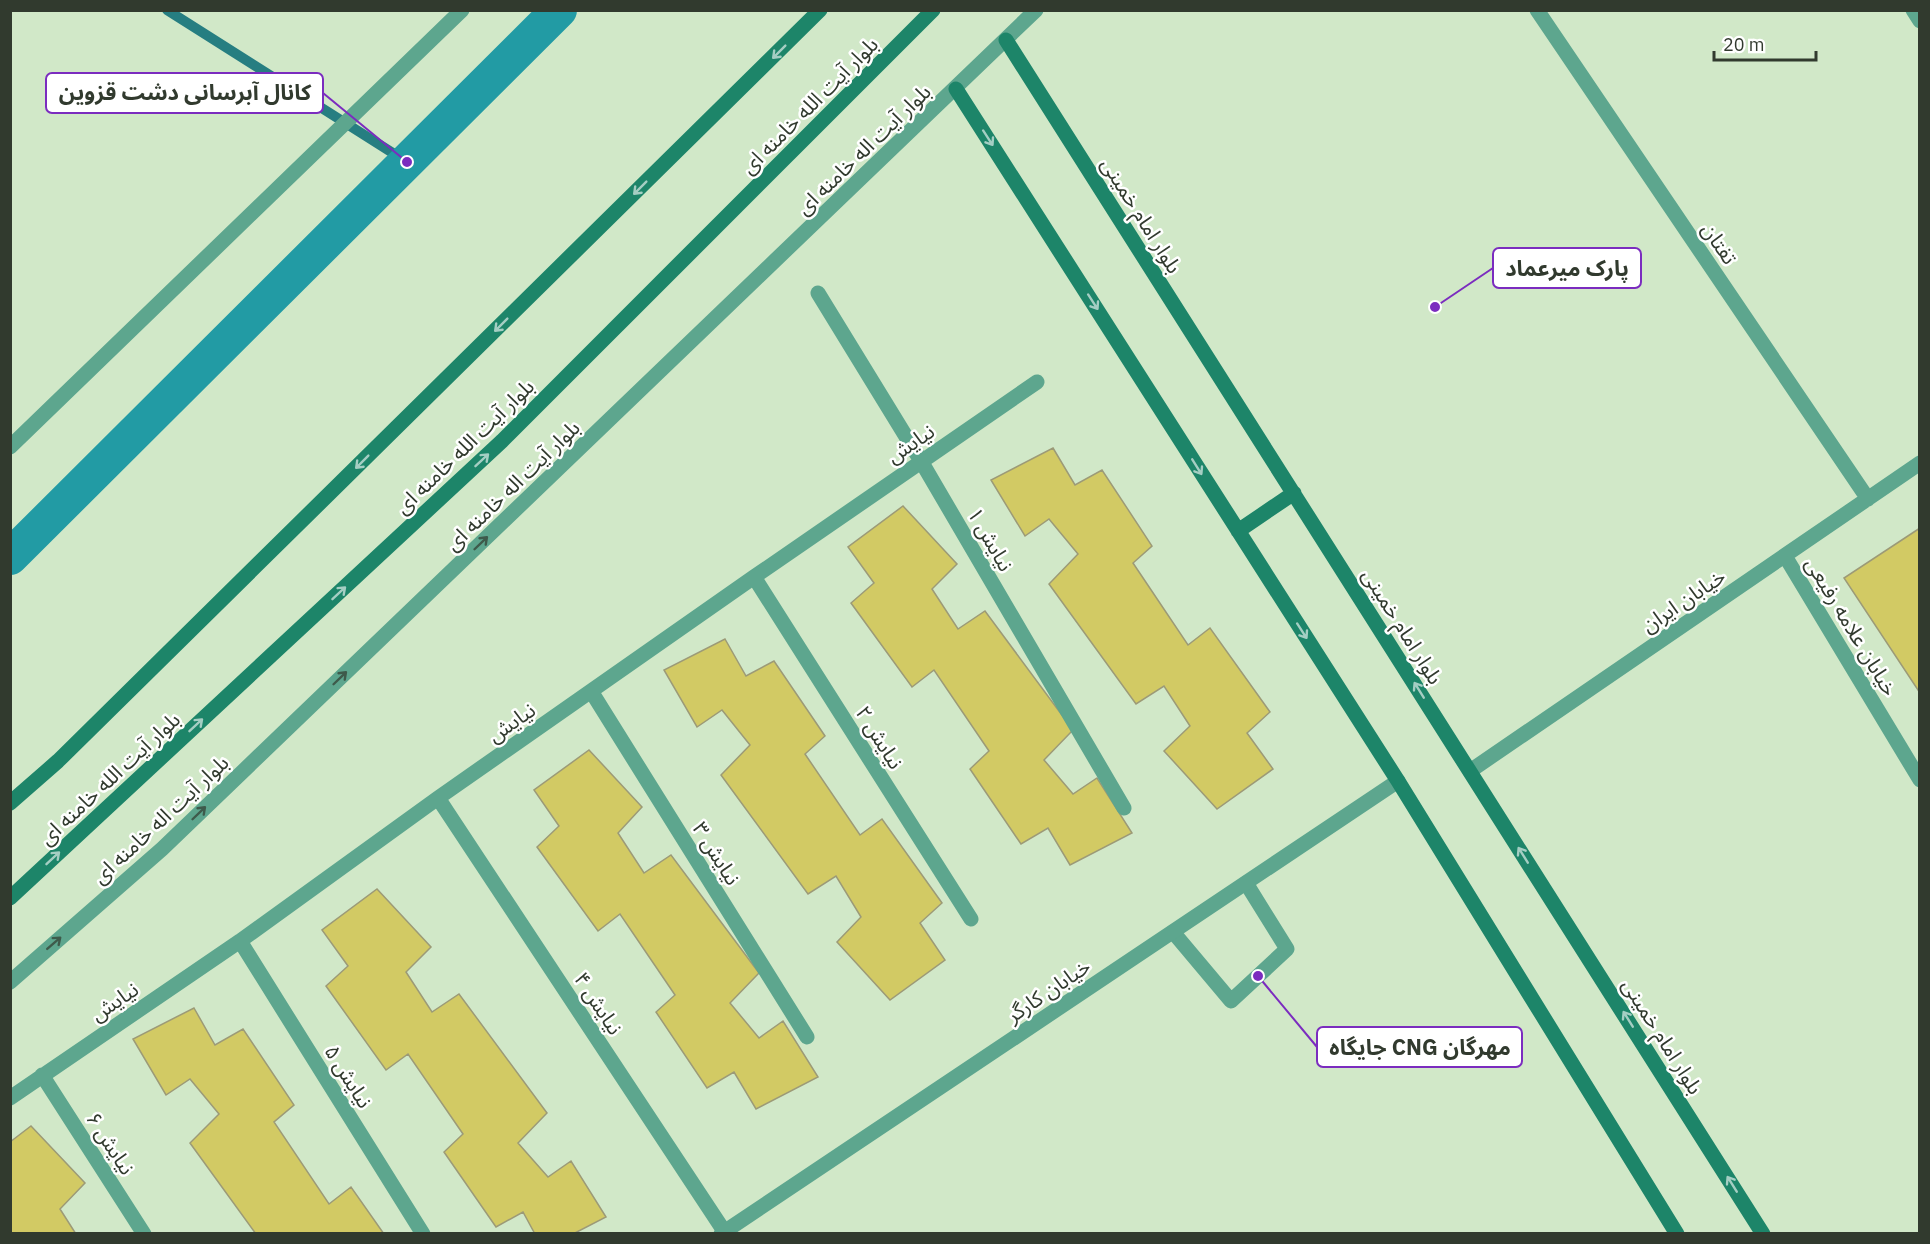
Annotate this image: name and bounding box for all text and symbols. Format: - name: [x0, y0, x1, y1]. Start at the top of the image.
- scale bar: [1714, 24, 1816, 62]
- street label: بلوار آیت الله خامنه ای: [734, 30, 884, 180]
- text: 20 m: [1723, 33, 1765, 56]
- one-way arrow: [771, 44, 786, 59]
- callout: کانال آبرسانی دشت قزوین: [46, 73, 323, 113]
- text: کانال آبرسانی دشت قزوین: [59, 77, 312, 106]
- street label: بلوار آیت اله خامنه ای: [790, 77, 936, 221]
- one-way arrow: [982, 129, 994, 146]
- street label: بلوار امام خمینی: [1093, 152, 1189, 280]
- one-way arrow: [632, 181, 647, 196]
- street label: تفتان: [1696, 217, 1744, 269]
- callout: پارک میرعماد: [1493, 248, 1641, 288]
- text: پارک میرعماد: [1505, 253, 1629, 283]
- one-way arrow: [1087, 293, 1099, 310]
- one-way arrow: [493, 318, 508, 333]
- street label: بلوار آیت الله خامنه ای: [388, 372, 540, 520]
- street label: بلوار آیت اله خامنه ای: [439, 413, 585, 557]
- street label: نیایش: [880, 417, 940, 469]
- one-way arrow: [474, 453, 489, 467]
- one-way arrow: [355, 455, 369, 470]
- one-way arrow: [1191, 458, 1204, 475]
- street label: نیایش ۱: [962, 502, 1020, 576]
- one-way arrow: [474, 536, 489, 551]
- street label: خیابان علامه رفیعی: [1799, 551, 1905, 701]
- street label: خیابان ایران: [1635, 562, 1731, 638]
- street label: بلوار امام خمینی: [1354, 563, 1450, 691]
- one-way arrow: [331, 586, 346, 600]
- one-way arrow: [1297, 622, 1309, 639]
- one-way arrow: [333, 671, 348, 686]
- one-way arrow: [1412, 682, 1424, 699]
- street label: نیایش: [481, 695, 541, 749]
- street label: نیایش ۲: [850, 700, 910, 774]
- street label: بلوار آیت الله خامنه ای: [32, 705, 186, 851]
- one-way arrow: [188, 719, 203, 733]
- street label: بلوار آیت اله خامنه ای: [86, 748, 234, 890]
- one-way arrow: [192, 806, 207, 820]
- street label: نیایش ۳: [687, 816, 747, 890]
- one-way arrow: [1517, 847, 1529, 864]
- one-way arrow: [46, 851, 61, 865]
- one-way arrow: [46, 937, 62, 951]
- street label: خیابان کارگر: [1000, 952, 1096, 1029]
- street label: نیایش ۴: [568, 966, 630, 1040]
- street label: بلوار امام خمینی: [1614, 973, 1710, 1101]
- street label: نیایش: [84, 975, 144, 1027]
- one-way arrow: [1621, 1011, 1634, 1028]
- callout: جایگاه CNG مهرگان: [1317, 1027, 1522, 1067]
- text: جایگاه CNG مهرگان: [1329, 1032, 1511, 1061]
- street label: نیایش ۵: [319, 1039, 379, 1113]
- street label: نیایش ۶: [80, 1106, 142, 1180]
- one-way arrow: [1726, 1176, 1738, 1193]

